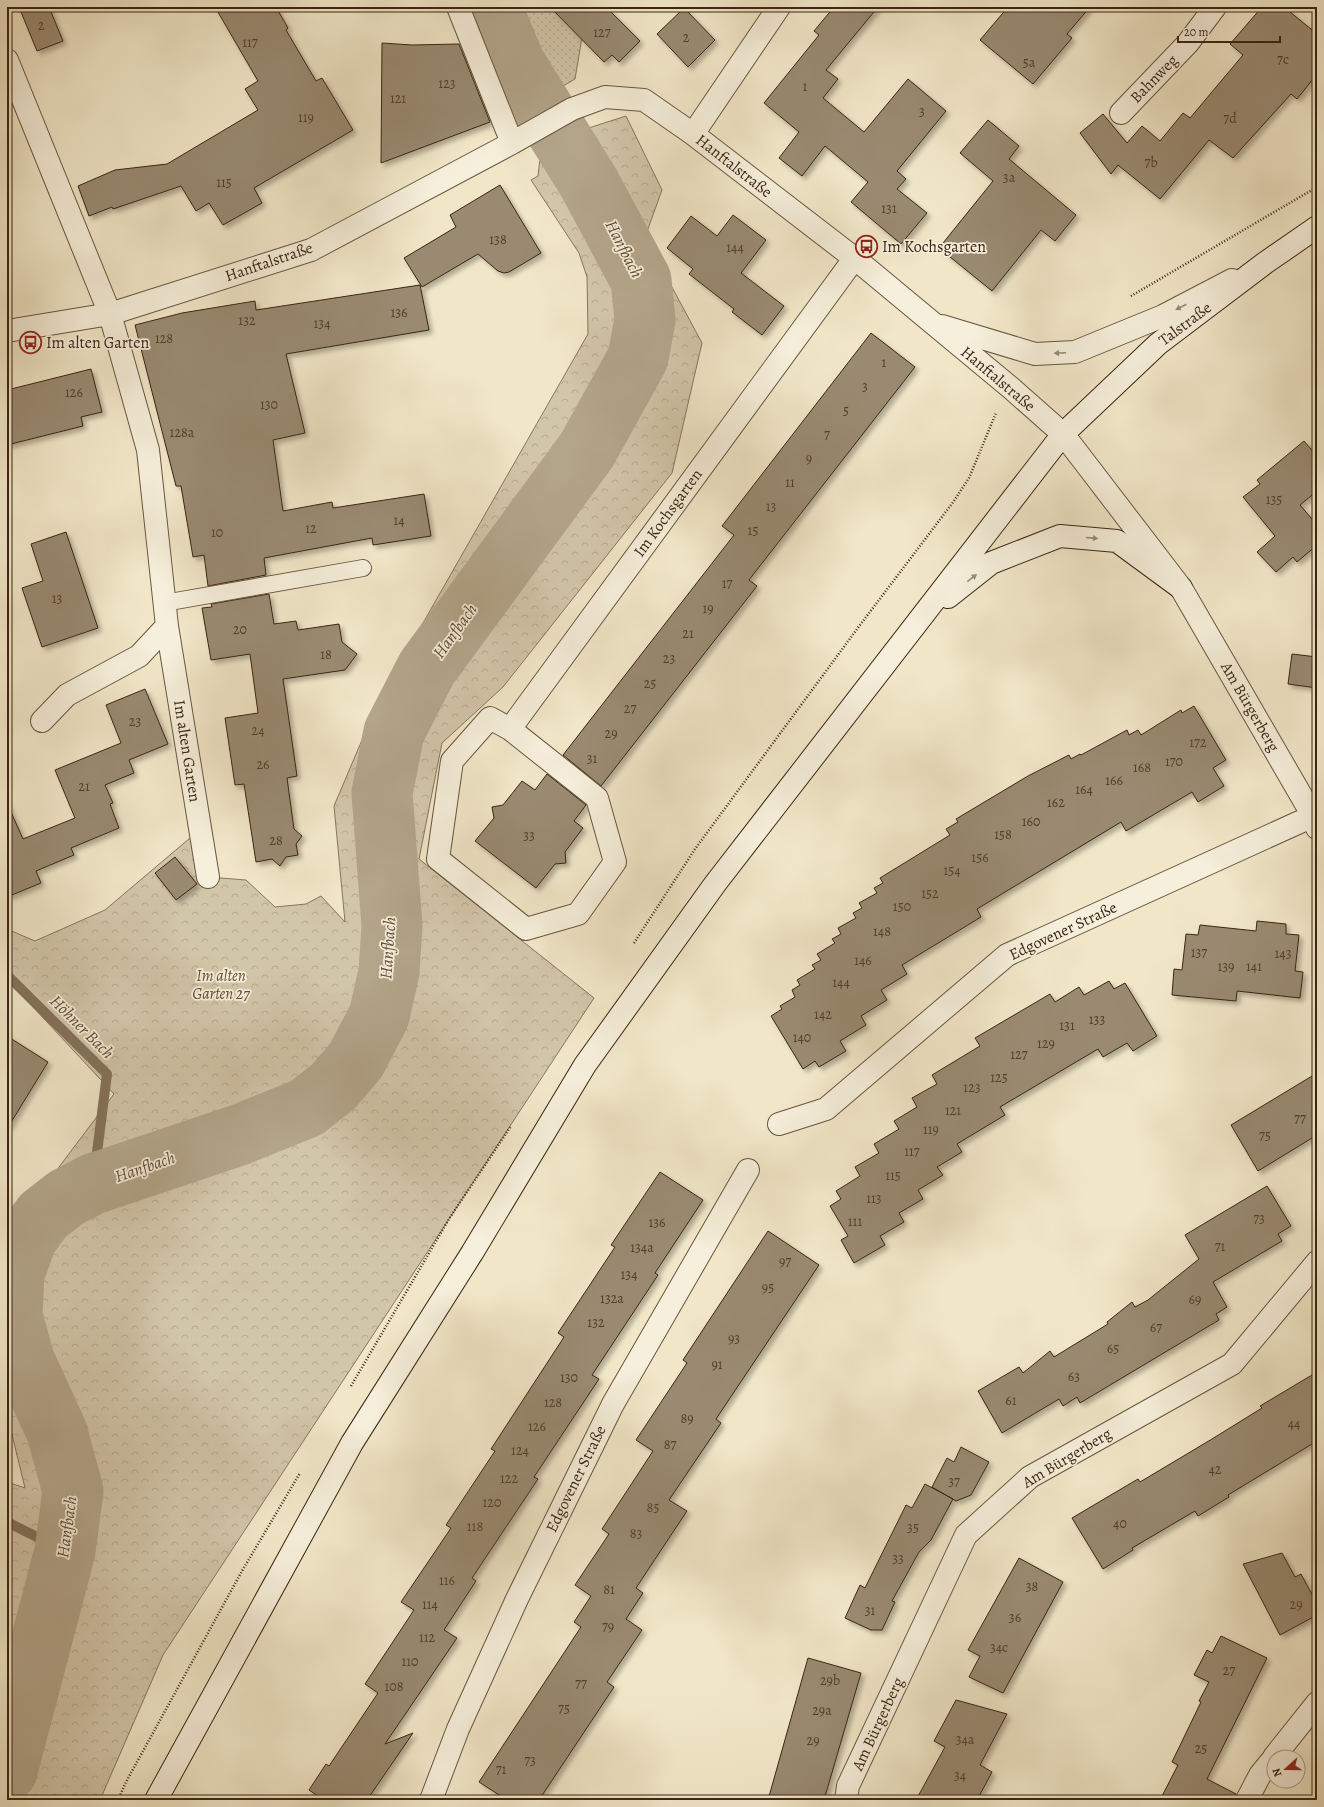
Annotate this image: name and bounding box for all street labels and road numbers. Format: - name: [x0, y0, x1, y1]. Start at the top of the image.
- street label: Bahnweg: [1125, 50, 1183, 108]
- street label: Hanftalstraße: [691, 129, 777, 203]
- street label: Hanftalstraße: [222, 237, 316, 287]
- street label: Talstraße: [1154, 297, 1216, 351]
- street label: Hanftalstraße: [956, 341, 1040, 417]
- street label: Im Kochsgarten: [629, 464, 708, 562]
- street label: Am Bürgerberg: [1215, 657, 1285, 756]
- street label: Im alten Garten: [168, 698, 206, 804]
- street label: Edgovener Straße: [1006, 896, 1120, 966]
- street label: Edgovener Straße: [541, 1422, 611, 1536]
- street label: Am Bürgerberg: [1017, 1423, 1116, 1494]
- street label: Am Bürgerberg: [846, 1674, 909, 1775]

